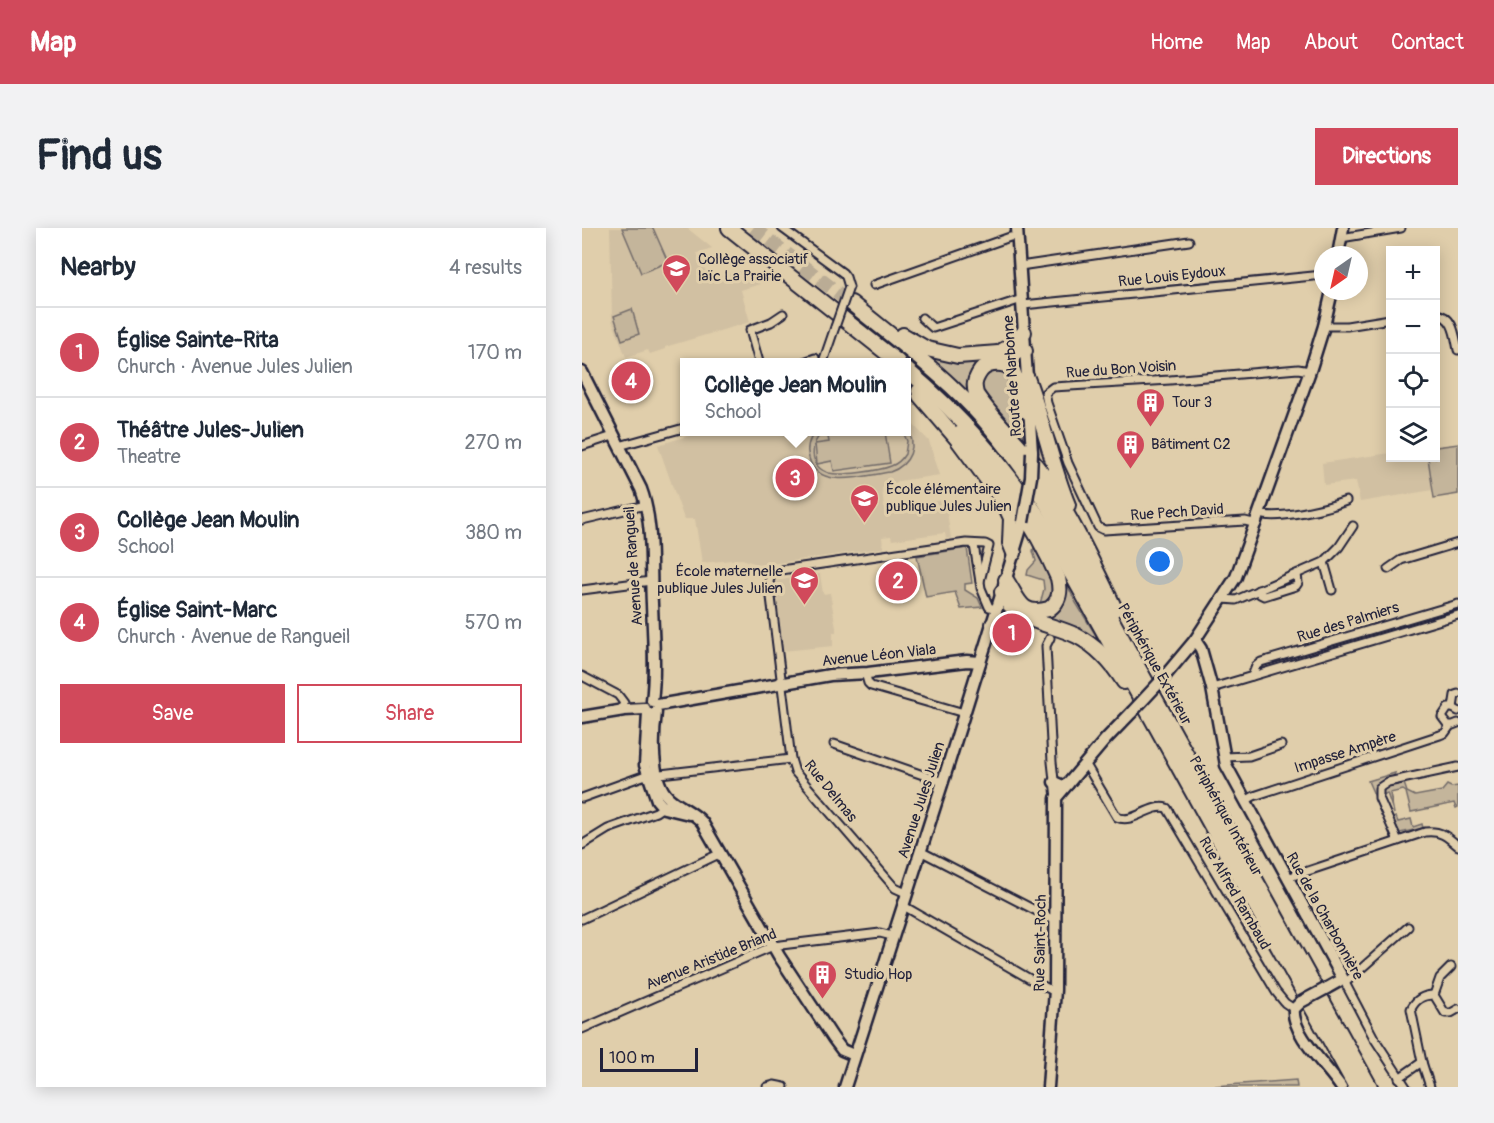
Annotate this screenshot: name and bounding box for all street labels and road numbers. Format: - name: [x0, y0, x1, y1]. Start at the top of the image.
- street label: Rue Louis Eydoux: [1117, 261, 1227, 292]
- street label: Route de Narbonne: [999, 314, 1026, 437]
- street label: Rue du Bon Voisin: [1065, 356, 1177, 383]
- street label: Rue Pech David: [1130, 500, 1224, 525]
- street label: Avenue de Rangueil: [620, 505, 647, 626]
- street label: Rue des Palmiers: [1295, 598, 1402, 647]
- street label: Périphérique Extérieur: [1113, 600, 1196, 729]
- street label: Avenue Léon Viala: [821, 640, 937, 671]
- street label: Impasse Ampère: [1292, 727, 1399, 778]
- street label: Avenue Jules Julien: [894, 739, 949, 861]
- street label: Périphérique Intérieur: [1185, 753, 1267, 880]
- street label: Rue Delmas: [800, 756, 862, 826]
- street label: Rue Alfred Rambaud: [1195, 833, 1275, 953]
- street label: Rue de la Charbonnière: [1282, 849, 1368, 984]
- street label: Rue Saint-Roch: [1030, 894, 1051, 992]
- street label: Avenue Aristide Briand: [643, 925, 779, 994]

